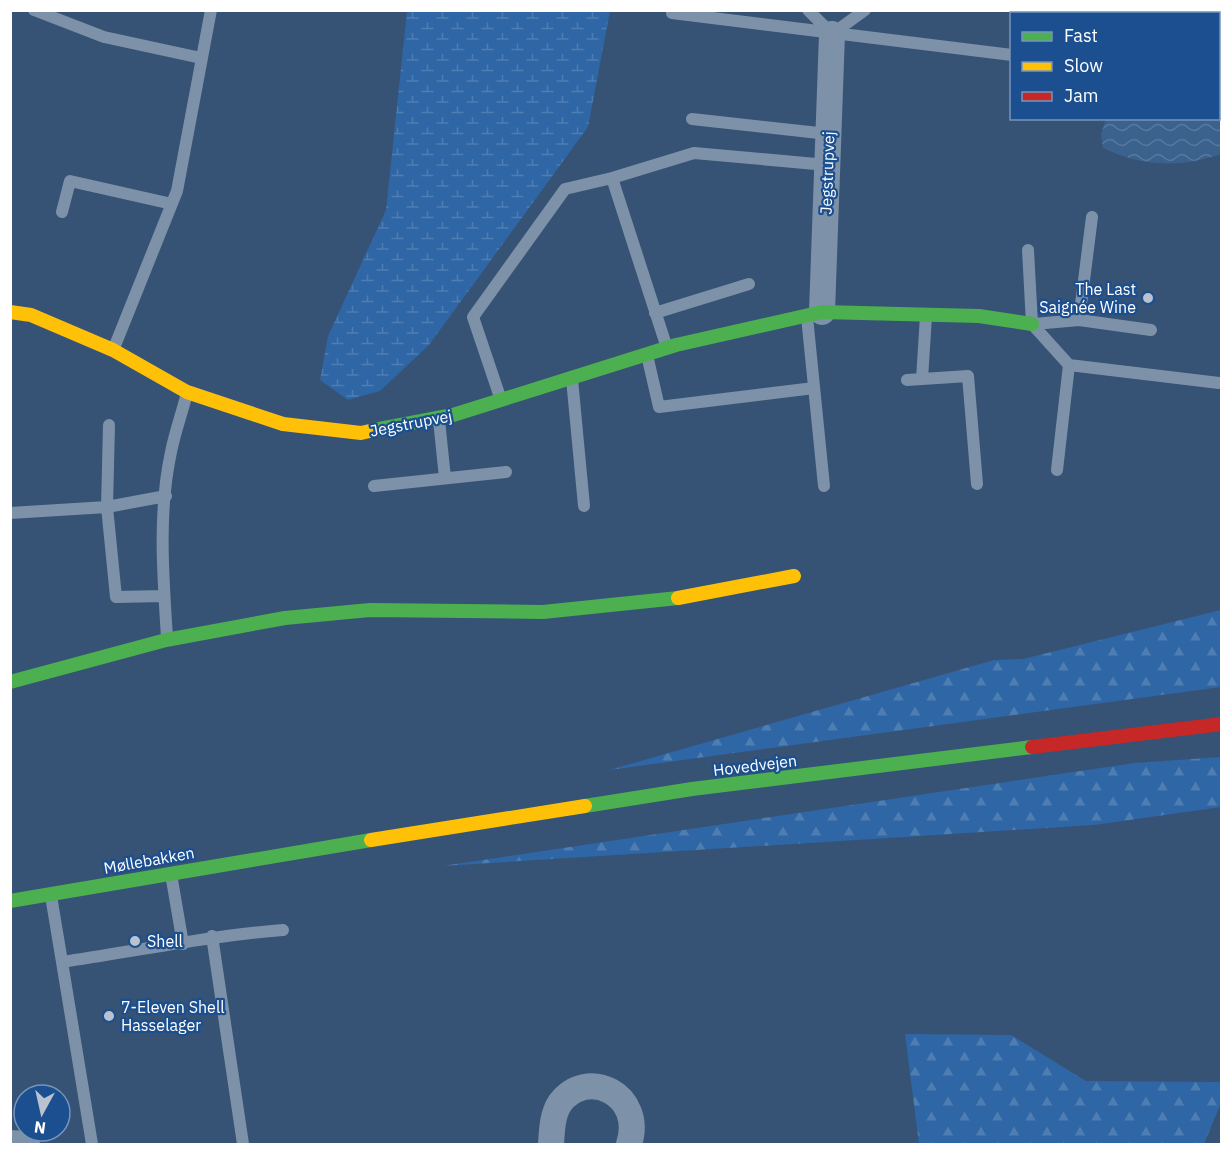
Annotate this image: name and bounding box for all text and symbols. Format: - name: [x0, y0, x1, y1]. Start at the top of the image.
- legend: [1010, 12, 1220, 120]
- text: Fast: [1064, 24, 1098, 47]
- text: Slow: [1064, 54, 1103, 77]
- text: Jam: [1064, 84, 1099, 107]
- street label: Jegstrupvej: [816, 131, 838, 215]
- place label: The Last Saignée Wine: [1039, 279, 1136, 317]
- marker: The Last Saignée Wine: [1141, 291, 1155, 305]
- street label: Jegstrupvej: [368, 405, 454, 441]
- street label: Hovedvejen: [712, 750, 798, 780]
- street label: Møllebakken: [102, 842, 196, 878]
- place label: Shell: [147, 931, 183, 951]
- marker: Shell: [128, 934, 142, 948]
- place label: 7-Eleven Shell Hasselager: [121, 997, 225, 1035]
- marker: 7-Eleven Shell Hasselager: [102, 1009, 116, 1023]
- north arrow: [12, 1083, 72, 1143]
- text: N: [33, 1117, 47, 1139]

